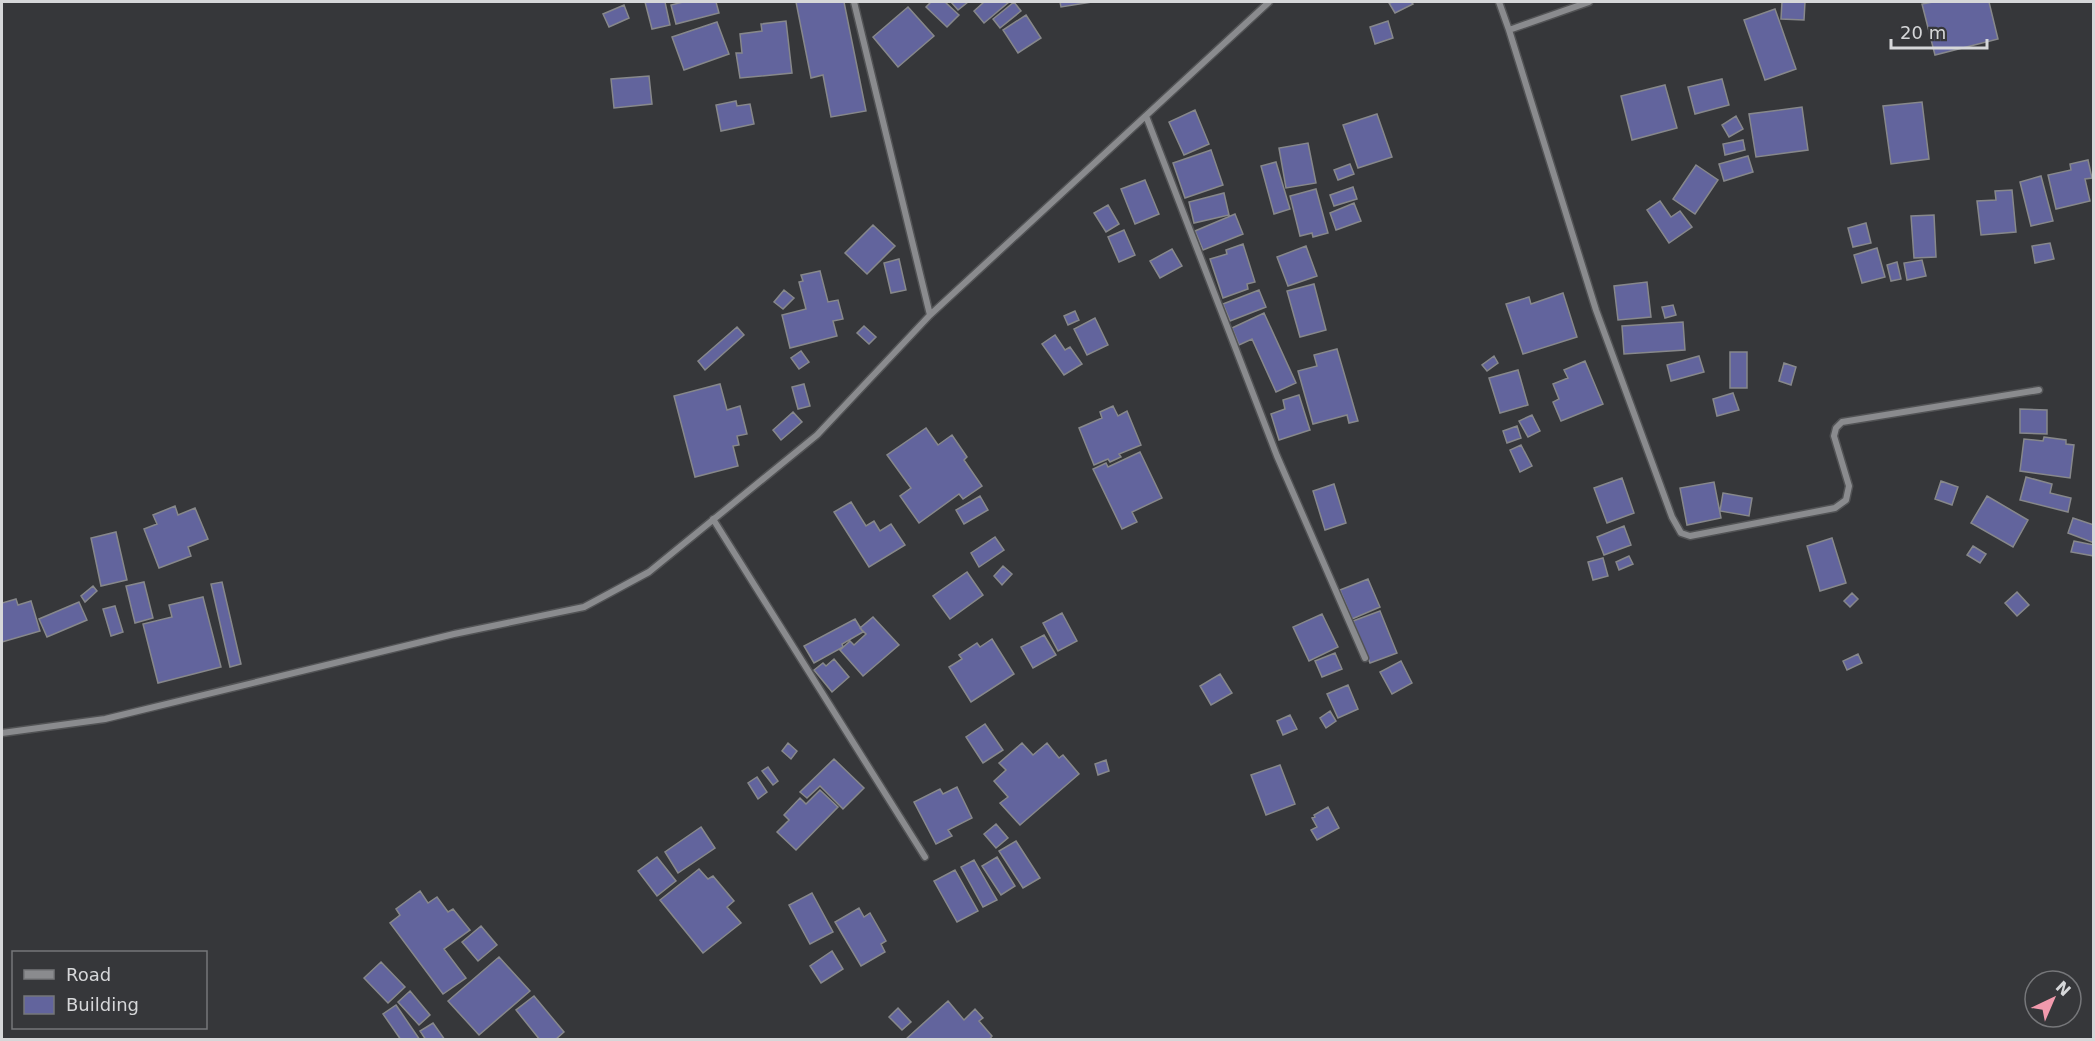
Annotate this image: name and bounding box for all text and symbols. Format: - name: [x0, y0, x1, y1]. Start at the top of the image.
- scale bar: [1891, 12, 1987, 50]
- text: 20 m: [1900, 22, 1946, 43]
- legend: [12, 951, 207, 1029]
- text: Road: [66, 964, 111, 985]
- north arrow: [2023, 969, 2083, 1029]
- text: N: [2052, 977, 2074, 1000]
- text: Building: [66, 994, 139, 1015]

